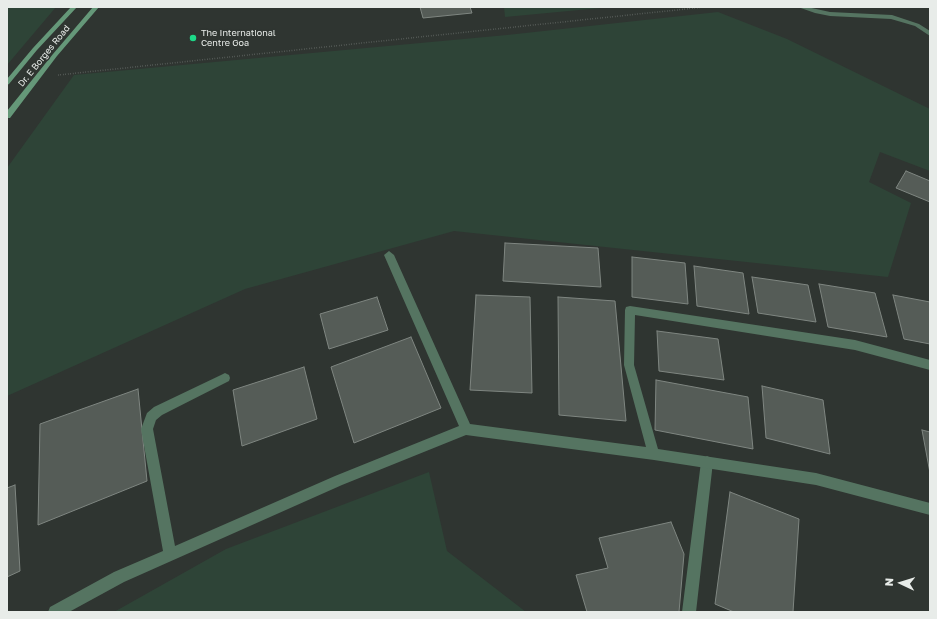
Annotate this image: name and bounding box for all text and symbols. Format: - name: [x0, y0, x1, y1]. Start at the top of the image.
- street label: Dr. E Borges Road: [16, 23, 72, 89]
- place label: The International Centre Goa: [201, 28, 276, 49]
- marker: The International Centre Goa: [188, 33, 198, 43]
- north arrow: [881, 563, 921, 603]
- text: N: [882, 577, 895, 587]

